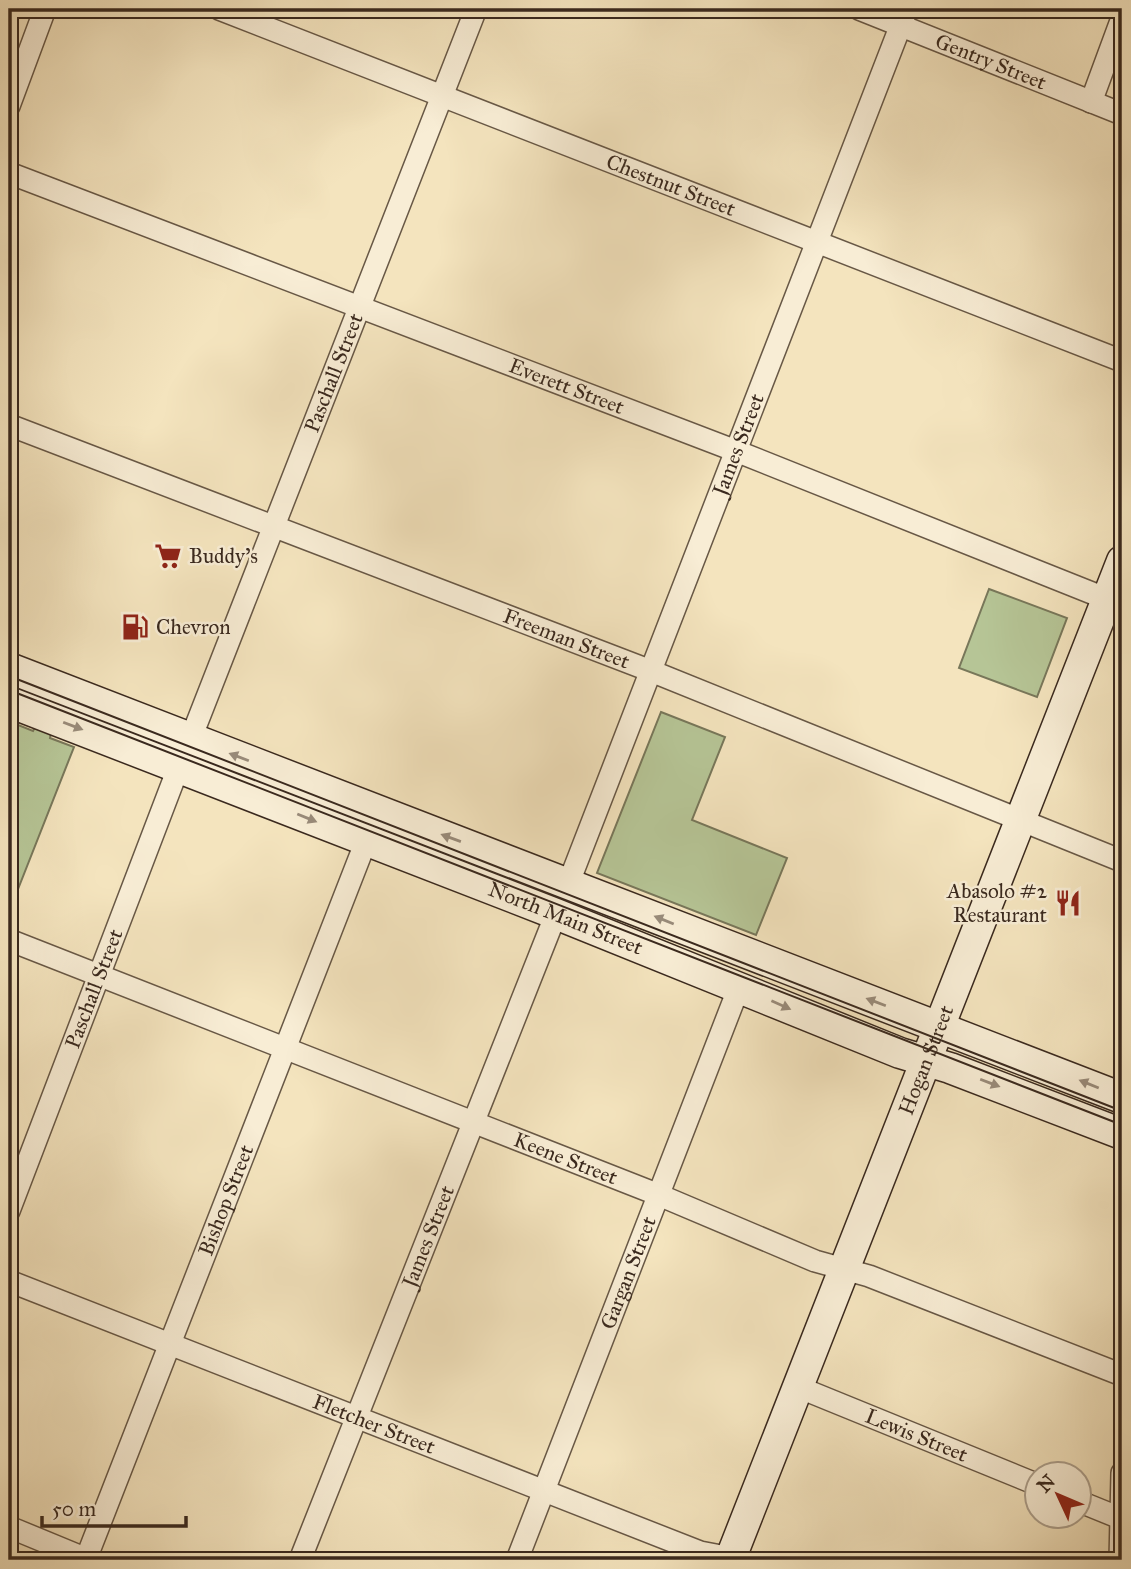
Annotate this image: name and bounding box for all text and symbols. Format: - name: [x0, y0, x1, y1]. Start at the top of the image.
- street label: Gentry Street: [932, 28, 1051, 96]
- street label: Chestnut Street: [603, 148, 740, 222]
- street label: Paschall Street: [299, 309, 369, 436]
- street label: Everett Street: [505, 352, 628, 420]
- street label: James Street: [706, 389, 770, 501]
- supermarket icon: Buddy's: [153, 541, 183, 571]
- place label: Buddy's: [189, 543, 258, 569]
- street label: Freeman Street: [500, 603, 634, 675]
- fuel station icon: Chevron: [120, 612, 150, 642]
- place label: Chevron: [156, 614, 231, 640]
- one-way arrow: [62, 721, 83, 732]
- one-way arrow: [228, 751, 249, 762]
- one-way arrow: [297, 812, 318, 823]
- one-way arrow: [441, 832, 462, 843]
- street label: North Main Street: [484, 876, 647, 961]
- place label: Abasolo #2 Restaurant: [946, 878, 1048, 928]
- restaurant icon: Abasolo #2 Restaurant: [1053, 888, 1083, 918]
- one-way arrow: [653, 914, 674, 925]
- street label: Paschall Street: [59, 925, 129, 1052]
- one-way arrow: [865, 996, 886, 1007]
- one-way arrow: [771, 999, 791, 1011]
- street label: Hogan Street: [893, 1001, 960, 1119]
- one-way arrow: [980, 1078, 1001, 1089]
- one-way arrow: [1079, 1079, 1100, 1090]
- street label: Keene Street: [510, 1126, 622, 1191]
- street label: Bishop Street: [193, 1141, 259, 1259]
- street label: James Street: [396, 1181, 460, 1293]
- street label: Gargan Street: [595, 1212, 662, 1333]
- street label: Fletcher Street: [309, 1388, 439, 1460]
- street label: Lewis Street: [862, 1403, 972, 1468]
- north arrow: [1023, 1460, 1092, 1530]
- text: N: [1032, 1470, 1060, 1497]
- scale bar: [42, 1485, 186, 1529]
- text: 50 m: [52, 1496, 97, 1522]

